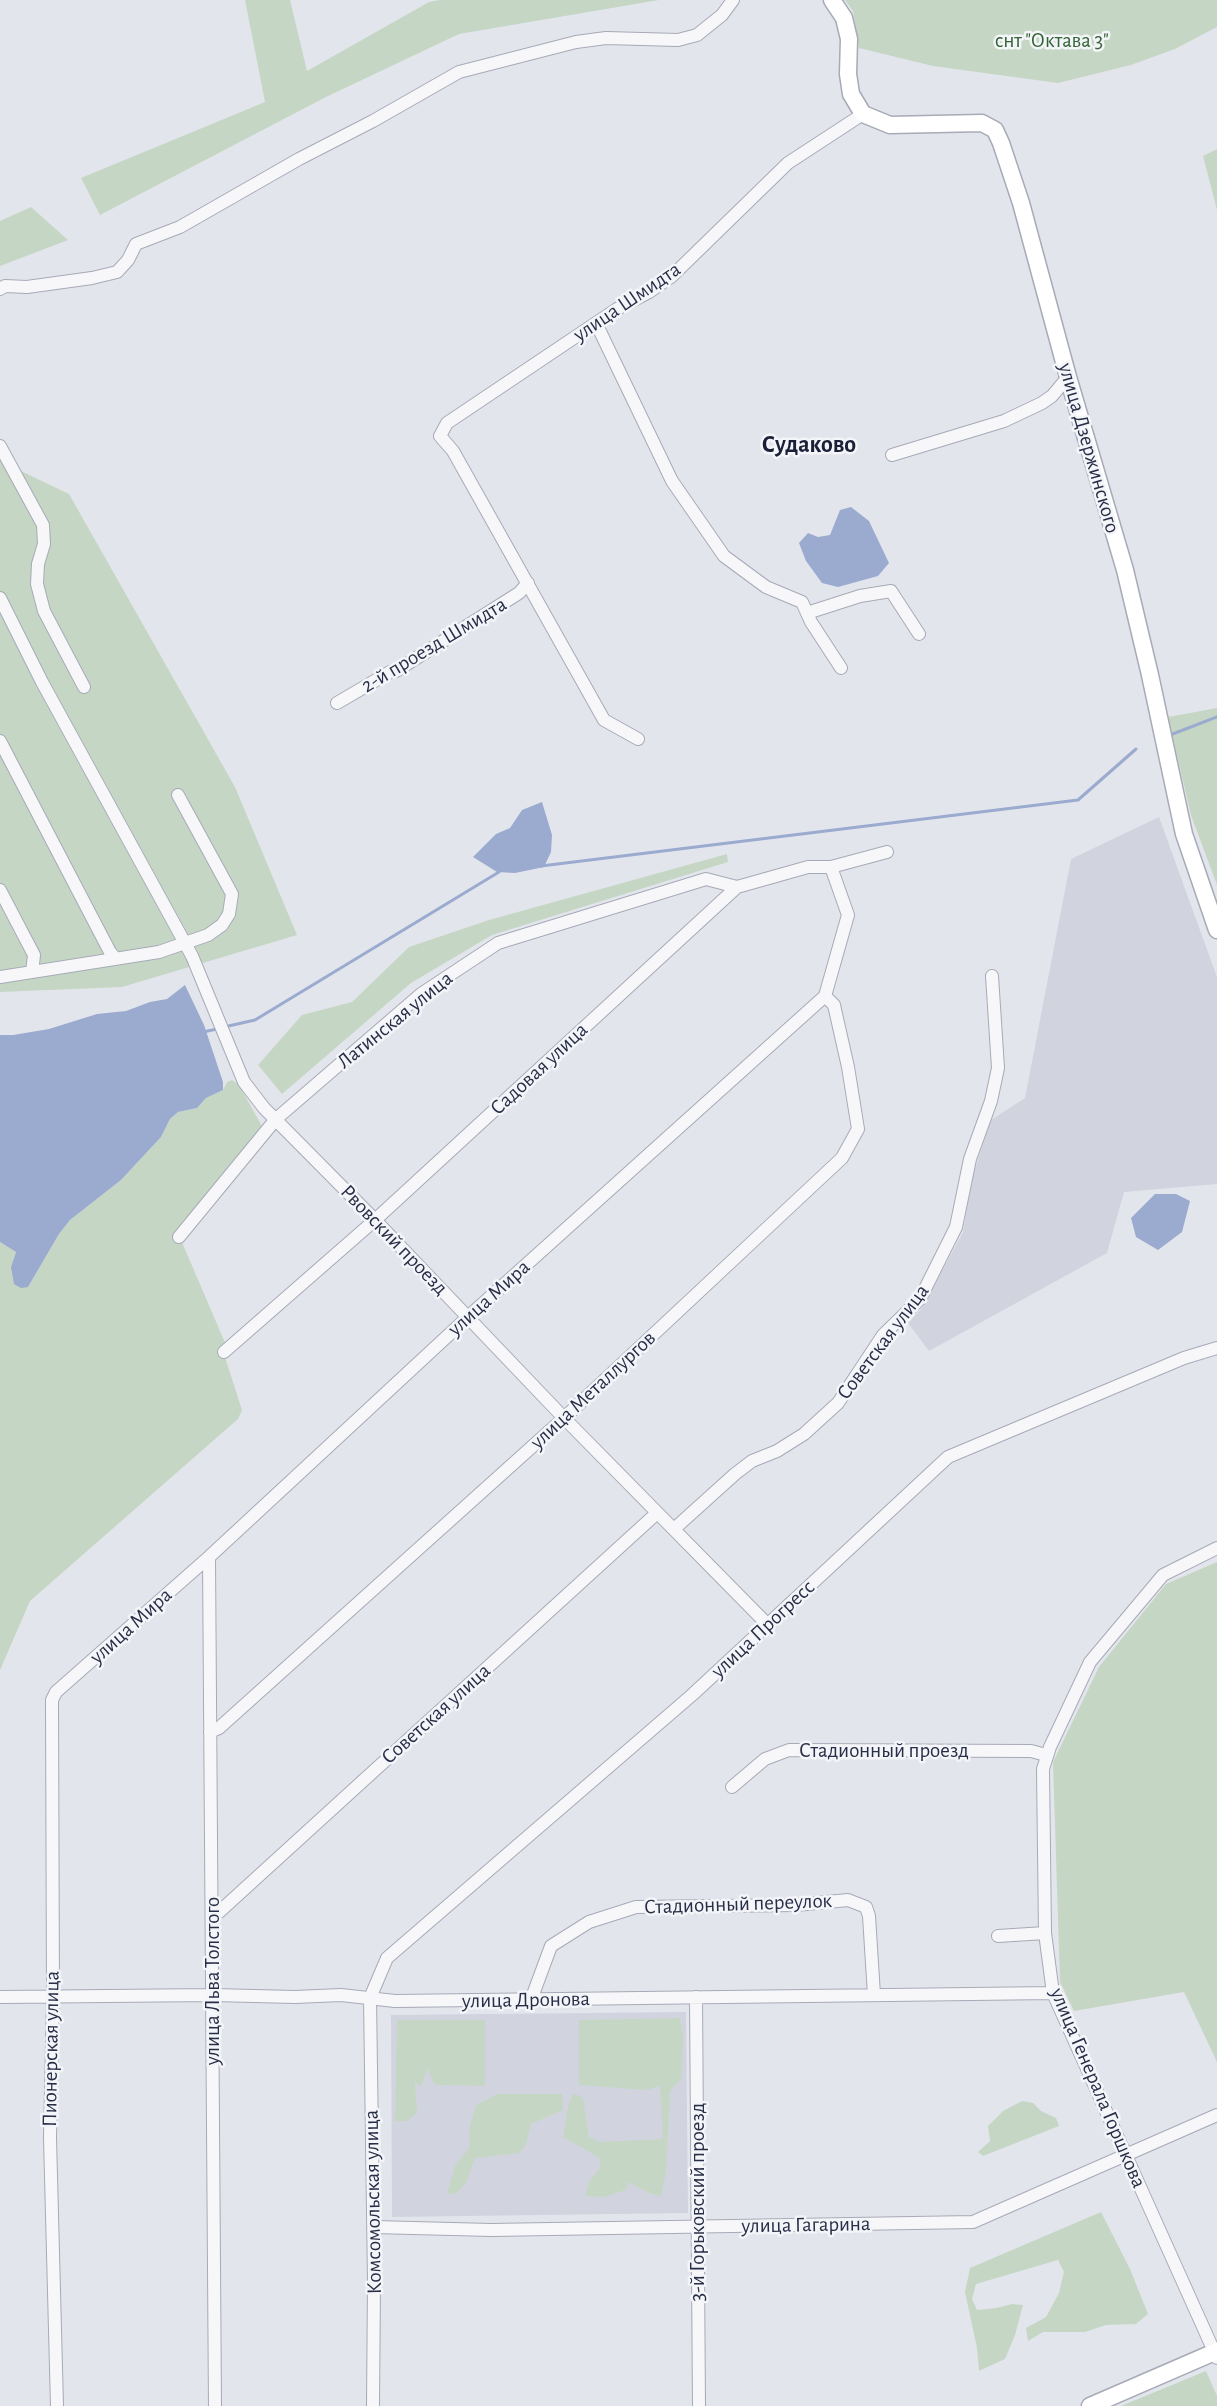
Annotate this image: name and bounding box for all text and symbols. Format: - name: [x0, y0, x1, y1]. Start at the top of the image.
- park label: снт "Октава 3": [995, 28, 1109, 54]
- street label: улица Шмидта: [568, 257, 686, 347]
- street label: улица Дзержинского: [1053, 360, 1125, 536]
- district label: Судаково: [762, 431, 856, 459]
- street label: 2-й проезд Шмидта: [357, 592, 511, 698]
- street label: Латинская улица: [332, 966, 458, 1074]
- street label: Садовая улица: [485, 1017, 593, 1121]
- street label: Рвовский проезд: [335, 1179, 453, 1301]
- street label: улица Мира: [443, 1255, 535, 1341]
- street label: Советская улица: [831, 1279, 935, 1405]
- street label: улица Металлургов: [525, 1325, 661, 1455]
- street label: улица Прогресс: [706, 1575, 820, 1683]
- street label: улица Мира: [85, 1583, 177, 1669]
- street label: Советская улица: [376, 1658, 496, 1770]
- street label: Стадионный проезд: [799, 1738, 969, 1764]
- street label: Стадионный переулок: [644, 1888, 832, 1920]
- street label: улица Льва Толстого: [200, 1897, 226, 2065]
- street label: Пионерская улица: [37, 1971, 65, 2127]
- street label: улица Генерала Горшкова: [1044, 1984, 1152, 2192]
- street label: улица Дронова: [462, 1986, 590, 2014]
- street label: 3-й Горьковский проезд: [685, 2103, 711, 2301]
- street label: Комсомольская улица: [359, 2109, 387, 2295]
- street label: улица Гагарина: [741, 2211, 871, 2239]

